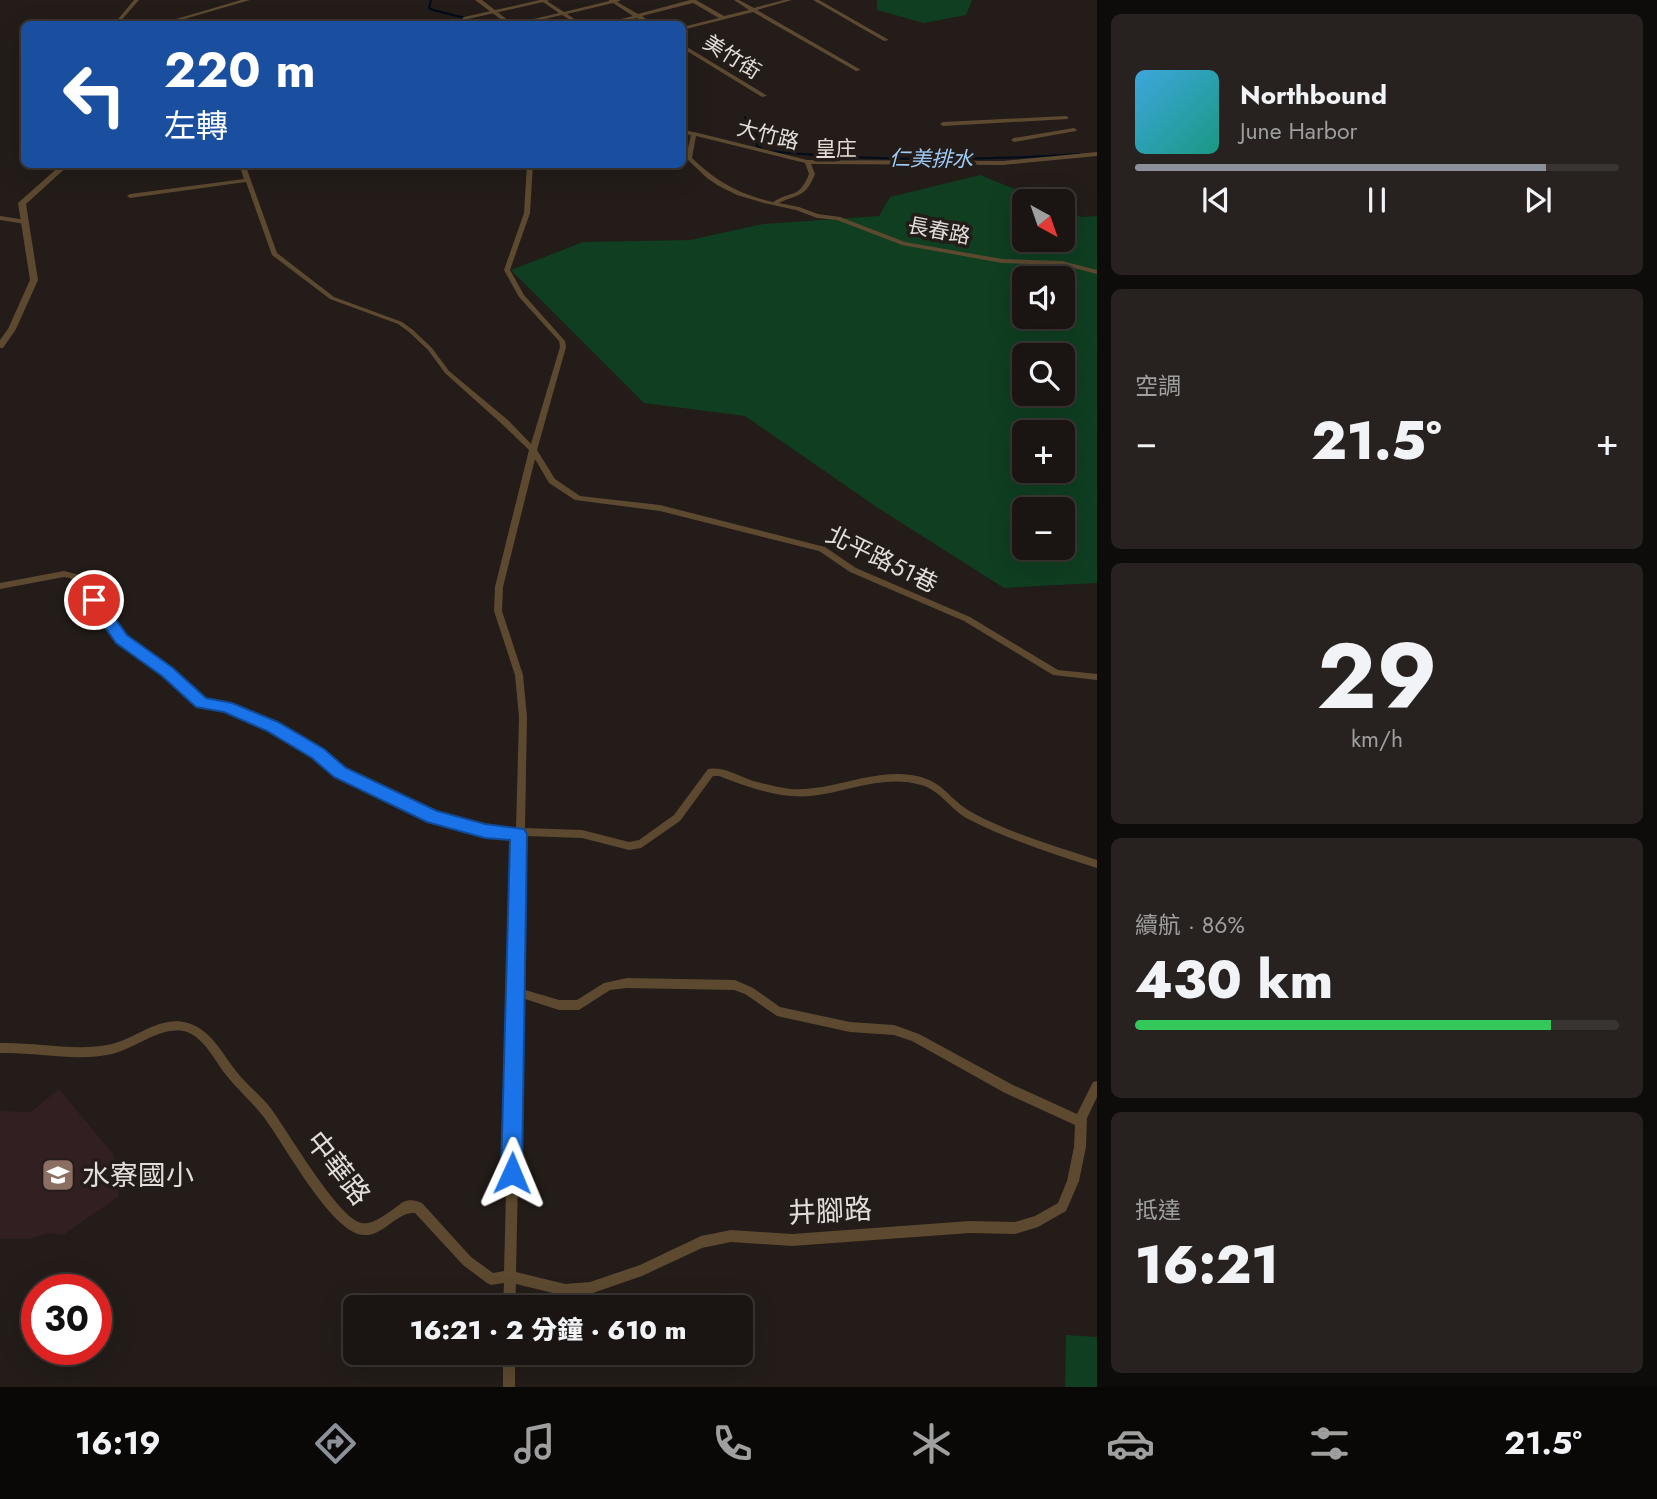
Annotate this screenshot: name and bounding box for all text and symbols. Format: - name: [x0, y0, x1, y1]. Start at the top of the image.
- street label: 美竹街: [697, 28, 767, 86]
- text: 220 m: [164, 35, 316, 105]
- icon: left: [49, 49, 140, 140]
- text: Northbound: [1240, 76, 1387, 114]
- text: 左轉: [164, 103, 228, 149]
- street label: 大竹路: [734, 113, 802, 157]
- text: June Harbor: [1240, 114, 1357, 148]
- district label: 皇庄: [815, 134, 857, 164]
- water label: 仁美排水: [889, 143, 974, 175]
- icon: previous: [1197, 181, 1235, 219]
- icon: pause: [1358, 181, 1396, 219]
- icon: next: [1519, 181, 1557, 219]
- north arrow: [1012, 189, 1074, 252]
- map controls: [1012, 189, 1075, 560]
- street label: 長春路: [905, 210, 973, 252]
- button: sound: [1012, 266, 1075, 329]
- button: search: [1012, 343, 1075, 406]
- text: 空調: [1135, 369, 1181, 403]
- text: 21.5°: [1311, 403, 1442, 479]
- text: −: [1135, 414, 1157, 469]
- text: +: [1596, 414, 1619, 469]
- button: +: [1012, 420, 1075, 483]
- button: −: [1012, 497, 1075, 560]
- street label: 北平路51巷: [820, 517, 944, 601]
- pin: [64, 570, 124, 630]
- icon: arrive: [75, 581, 113, 619]
- text: 29: [1317, 611, 1437, 742]
- text: km/h: [1351, 722, 1403, 756]
- text: 續航 · 86%: [1135, 908, 1245, 942]
- text: 430 km: [1135, 942, 1333, 1018]
- street label: 中華路: [296, 1122, 380, 1214]
- position arrow: [475, 1136, 549, 1210]
- place label: 水寮國小: [82, 1155, 194, 1196]
- school or university icon: 水寮國小: [39, 1156, 77, 1194]
- street label: 井腳路: [787, 1188, 873, 1234]
- text: 抵達: [1135, 1193, 1181, 1227]
- text: 16:21: [1135, 1227, 1279, 1303]
- speed limit sign: 30: [21, 1274, 112, 1365]
- text: 16:21 · 2 分鐘 · 610 m: [410, 1311, 686, 1349]
- icon: directions: [311, 1419, 360, 1468]
- icon: music: [510, 1419, 559, 1468]
- icon: phone: [708, 1419, 757, 1468]
- icon: climate: [907, 1419, 956, 1468]
- icon: car: [1106, 1419, 1155, 1468]
- icon: filters: [1305, 1419, 1354, 1468]
- text: 16:19: [75, 1420, 161, 1466]
- text: 21.5°: [1504, 1420, 1582, 1466]

